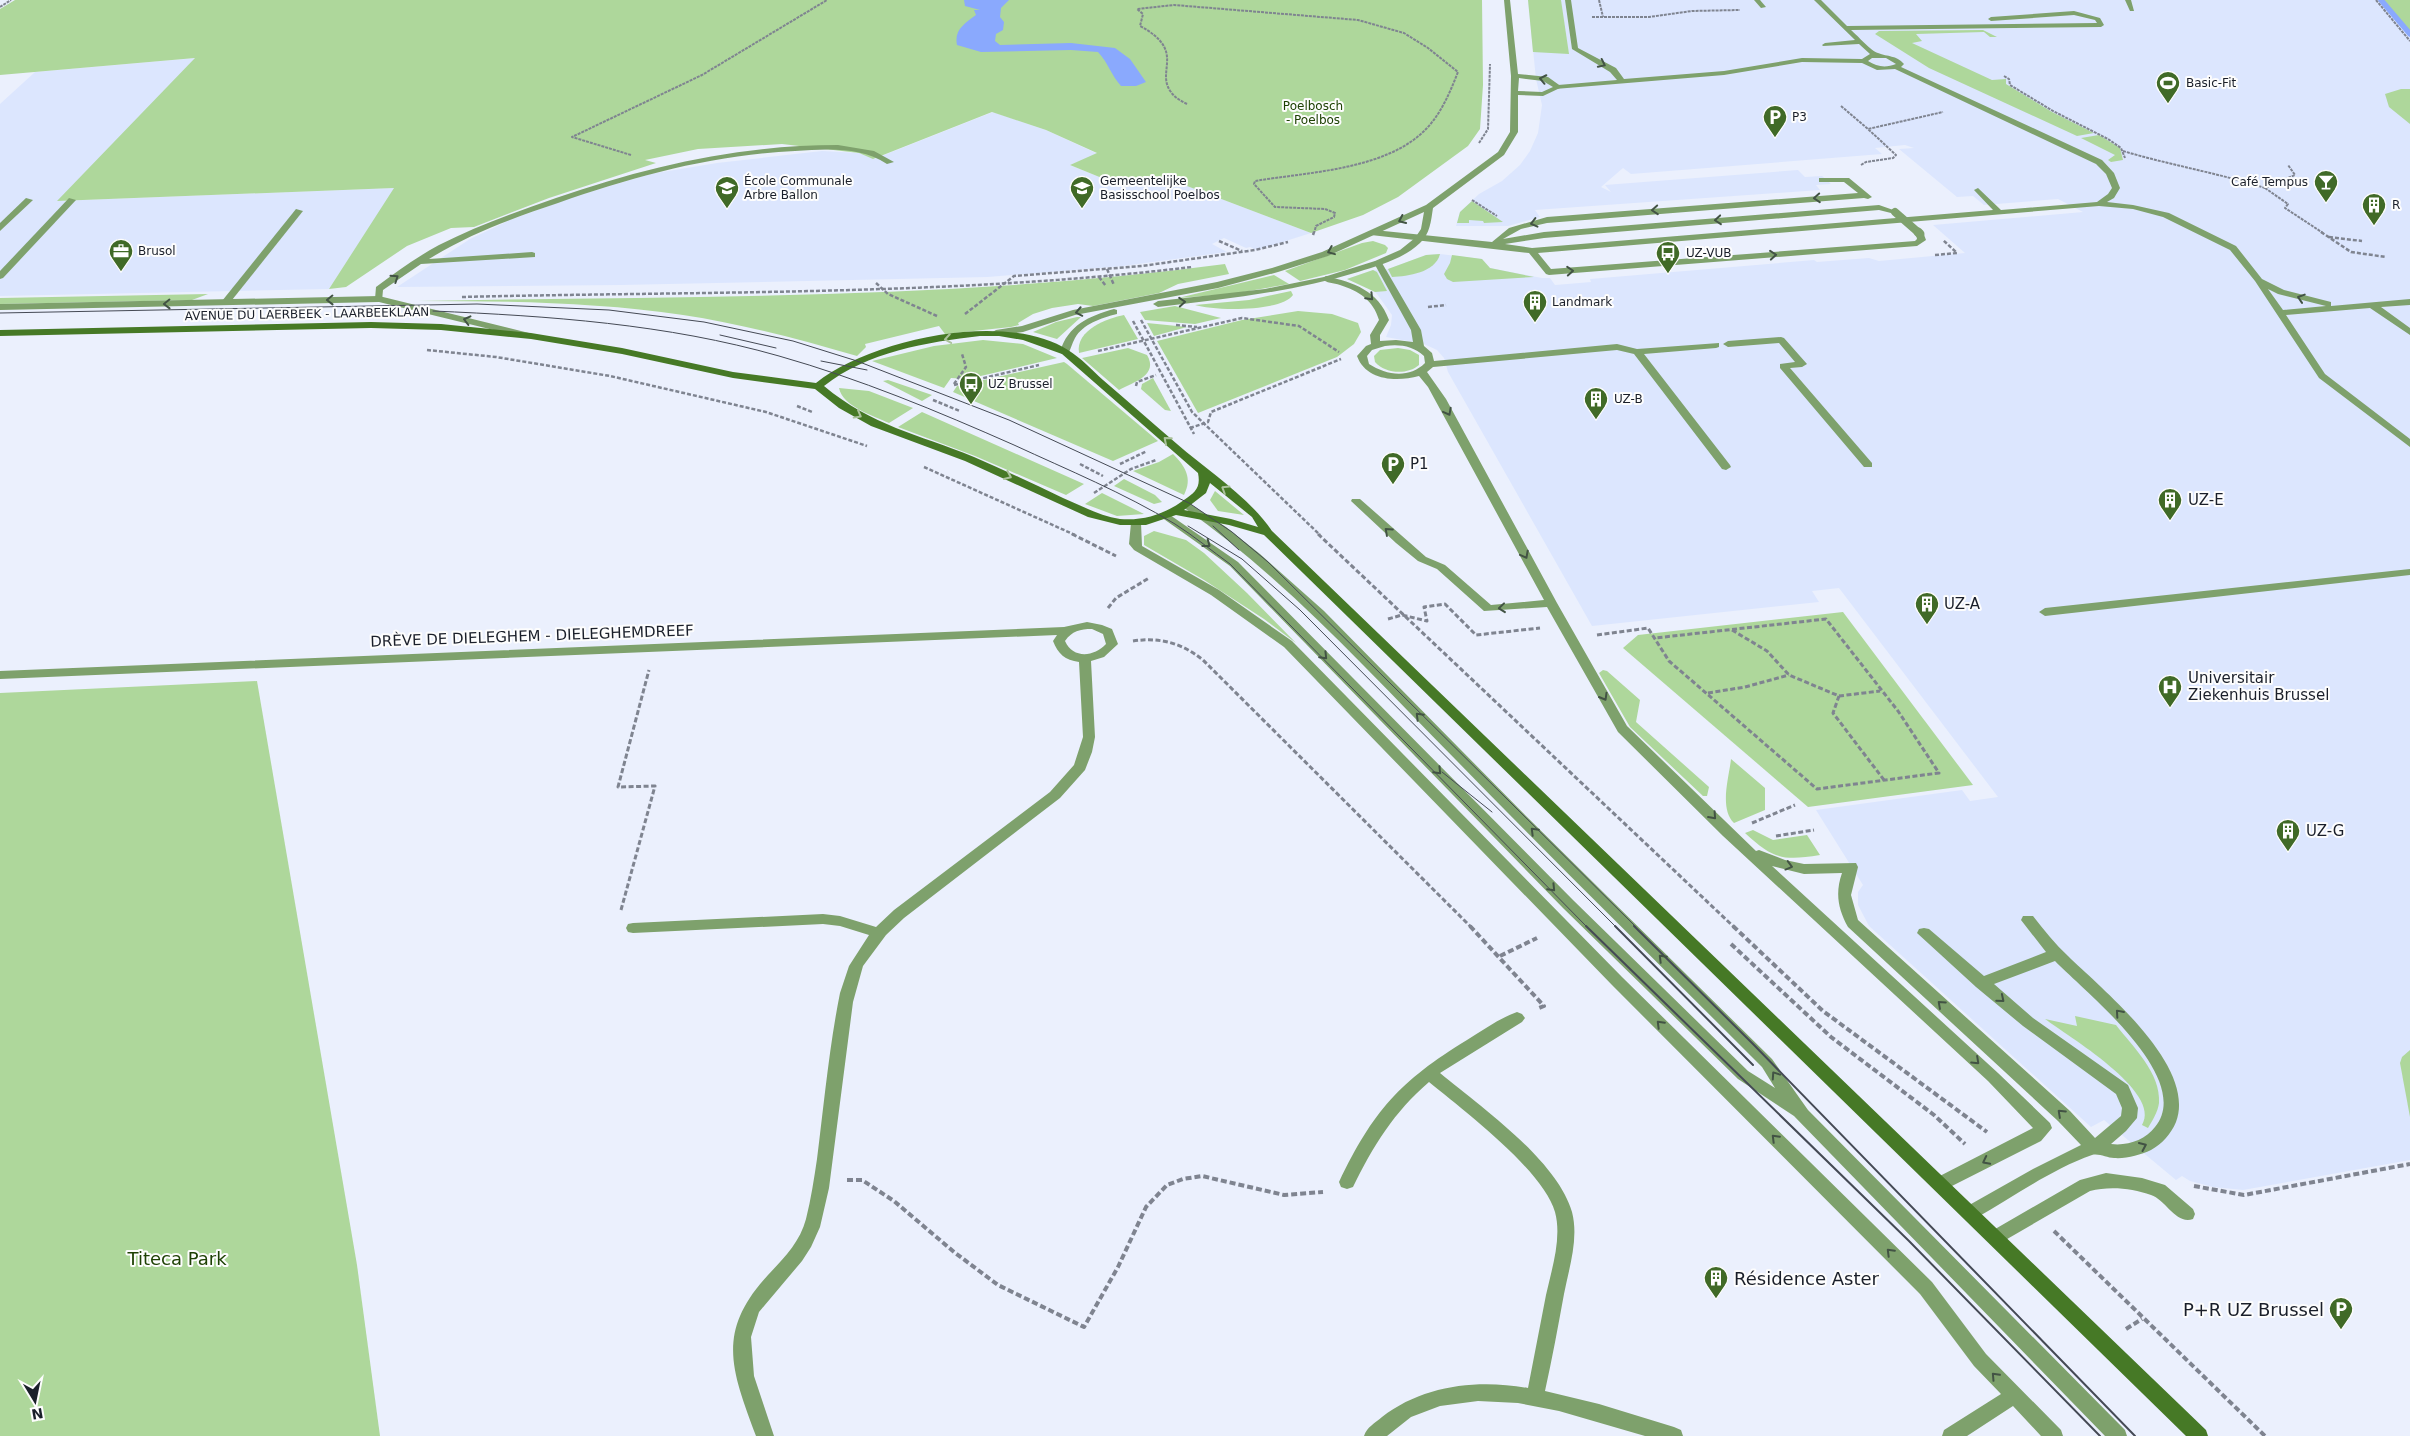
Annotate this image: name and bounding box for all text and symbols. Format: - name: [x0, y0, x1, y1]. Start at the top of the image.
- one-way arrow: [1597, 58, 1606, 68]
- sports icon: Basic-Fit: [2155, 70, 2181, 104]
- one-way arrow: [1538, 74, 1547, 85]
- place label: Basic-Fit: [2186, 76, 2236, 90]
- park label: Poelbosch - Poelbos: [1283, 99, 1343, 127]
- parking icon: P3: [1762, 104, 1788, 138]
- place label: P3: [1792, 110, 1807, 124]
- bar icon: Café Tempus: [2313, 169, 2339, 203]
- place label: École Communale Arbre Ballon: [744, 173, 852, 202]
- place label: Gemeentelijke Basisschool Poelbos: [1100, 174, 1220, 202]
- school or university icon: École Communale Arbre Ballon: [714, 175, 740, 209]
- school or university icon: Gemeentelijke Basisschool Poelbos: [1069, 175, 1095, 209]
- place label: Café Tempus: [2231, 175, 2308, 189]
- one-way arrow: [1812, 192, 1820, 203]
- building icon: R: [2361, 192, 2387, 226]
- place label: R: [2392, 198, 2400, 212]
- one-way arrow: [1650, 205, 1658, 216]
- one-way arrow: [1398, 214, 1407, 224]
- one-way arrow: [1713, 215, 1721, 226]
- one-way arrow: [1530, 217, 1538, 228]
- office icon: Brusol: [108, 238, 134, 272]
- bus stop icon: UZ-VUB: [1655, 240, 1681, 274]
- place label: Brusol: [138, 244, 176, 258]
- one-way arrow: [1327, 245, 1336, 256]
- place label: UZ-VUB: [1686, 246, 1731, 260]
- one-way arrow: [1769, 250, 1777, 261]
- one-way arrow: [1566, 266, 1574, 277]
- one-way arrow: [389, 275, 399, 284]
- building icon: Landmark: [1522, 289, 1548, 323]
- one-way arrow: [1364, 291, 1373, 300]
- one-way arrow: [2297, 294, 2306, 304]
- one-way arrow: [326, 295, 334, 306]
- place label: Landmark: [1552, 295, 1612, 309]
- one-way arrow: [1178, 297, 1186, 308]
- one-way arrow: [163, 299, 171, 309]
- street label: AVENUE DU LAERBEEK - LAARBEEKLAAN: [185, 305, 429, 323]
- one-way arrow: [1074, 306, 1083, 317]
- one-way arrow: [463, 315, 471, 325]
- one-way arrow: [943, 333, 952, 343]
- bus stop icon: UZ Brussel: [958, 371, 984, 405]
- place label: UZ Brussel: [988, 377, 1053, 391]
- building icon: UZ-B: [1583, 386, 1609, 420]
- place label: UZ-B: [1614, 392, 1643, 406]
- one-way arrow: [1442, 407, 1452, 416]
- one-way arrow: [852, 409, 861, 419]
- one-way arrow: [1163, 437, 1172, 446]
- parking icon: P1: [1380, 451, 1406, 485]
- place label: P1: [1410, 455, 1429, 473]
- one-way arrow: [1003, 470, 1012, 481]
- one-way arrow: [1221, 485, 1230, 495]
- building icon: UZ-E: [2157, 487, 2183, 521]
- place label: UZ-E: [2188, 491, 2224, 509]
- one-way arrow: [1385, 528, 1394, 537]
- one-way arrow: [1201, 538, 1210, 546]
- one-way arrow: [1519, 550, 1529, 559]
- building icon: UZ-A: [1914, 591, 1940, 625]
- place label: UZ-A: [1944, 595, 1981, 613]
- one-way arrow: [1498, 602, 1506, 613]
- street label: DRÈVE DE DIELEGHEM - DIELEGHEMDREEF: [370, 620, 694, 651]
- one-way arrow: [1318, 650, 1327, 659]
- place label: Universitair Ziekenhuis Brussel: [2188, 669, 2329, 704]
- hospital icon: Universitair Ziekenhuis Brussel: [2157, 674, 2183, 708]
- one-way arrow: [1598, 692, 1608, 701]
- one-way arrow: [1416, 713, 1425, 722]
- one-way arrow: [1432, 766, 1441, 775]
- one-way arrow: [1707, 811, 1716, 820]
- building icon: UZ-G: [2275, 818, 2301, 852]
- place label: UZ-G: [2306, 822, 2344, 840]
- one-way arrow: [1531, 828, 1540, 837]
- one-way arrow: [1785, 861, 1793, 871]
- one-way arrow: [1546, 882, 1555, 891]
- one-way arrow: [1659, 955, 1668, 964]
- one-way arrow: [1995, 994, 2004, 1003]
- one-way arrow: [1938, 1000, 1947, 1009]
- one-way arrow: [2115, 1010, 2124, 1019]
- one-way arrow: [1656, 1020, 1665, 1029]
- one-way arrow: [1971, 1055, 1980, 1064]
- one-way arrow: [1772, 1071, 1781, 1080]
- one-way arrow: [2058, 1110, 2067, 1119]
- one-way arrow: [1772, 1135, 1781, 1144]
- one-way arrow: [2138, 1142, 2147, 1153]
- one-way arrow: [1982, 1155, 1991, 1165]
- park label: Titeca Park: [126, 1248, 227, 1269]
- one-way arrow: [1887, 1249, 1896, 1258]
- building icon: Résidence Aster: [1703, 1265, 1729, 1299]
- place label: Résidence Aster: [1734, 1268, 1880, 1289]
- parking icon: P+R UZ Brussel: [2328, 1296, 2354, 1330]
- place label: P+R UZ Brussel: [2183, 1299, 2324, 1320]
- one-way arrow: [1992, 1373, 2001, 1382]
- north arrow: [10, 1376, 60, 1426]
- text: N: [30, 1405, 44, 1423]

